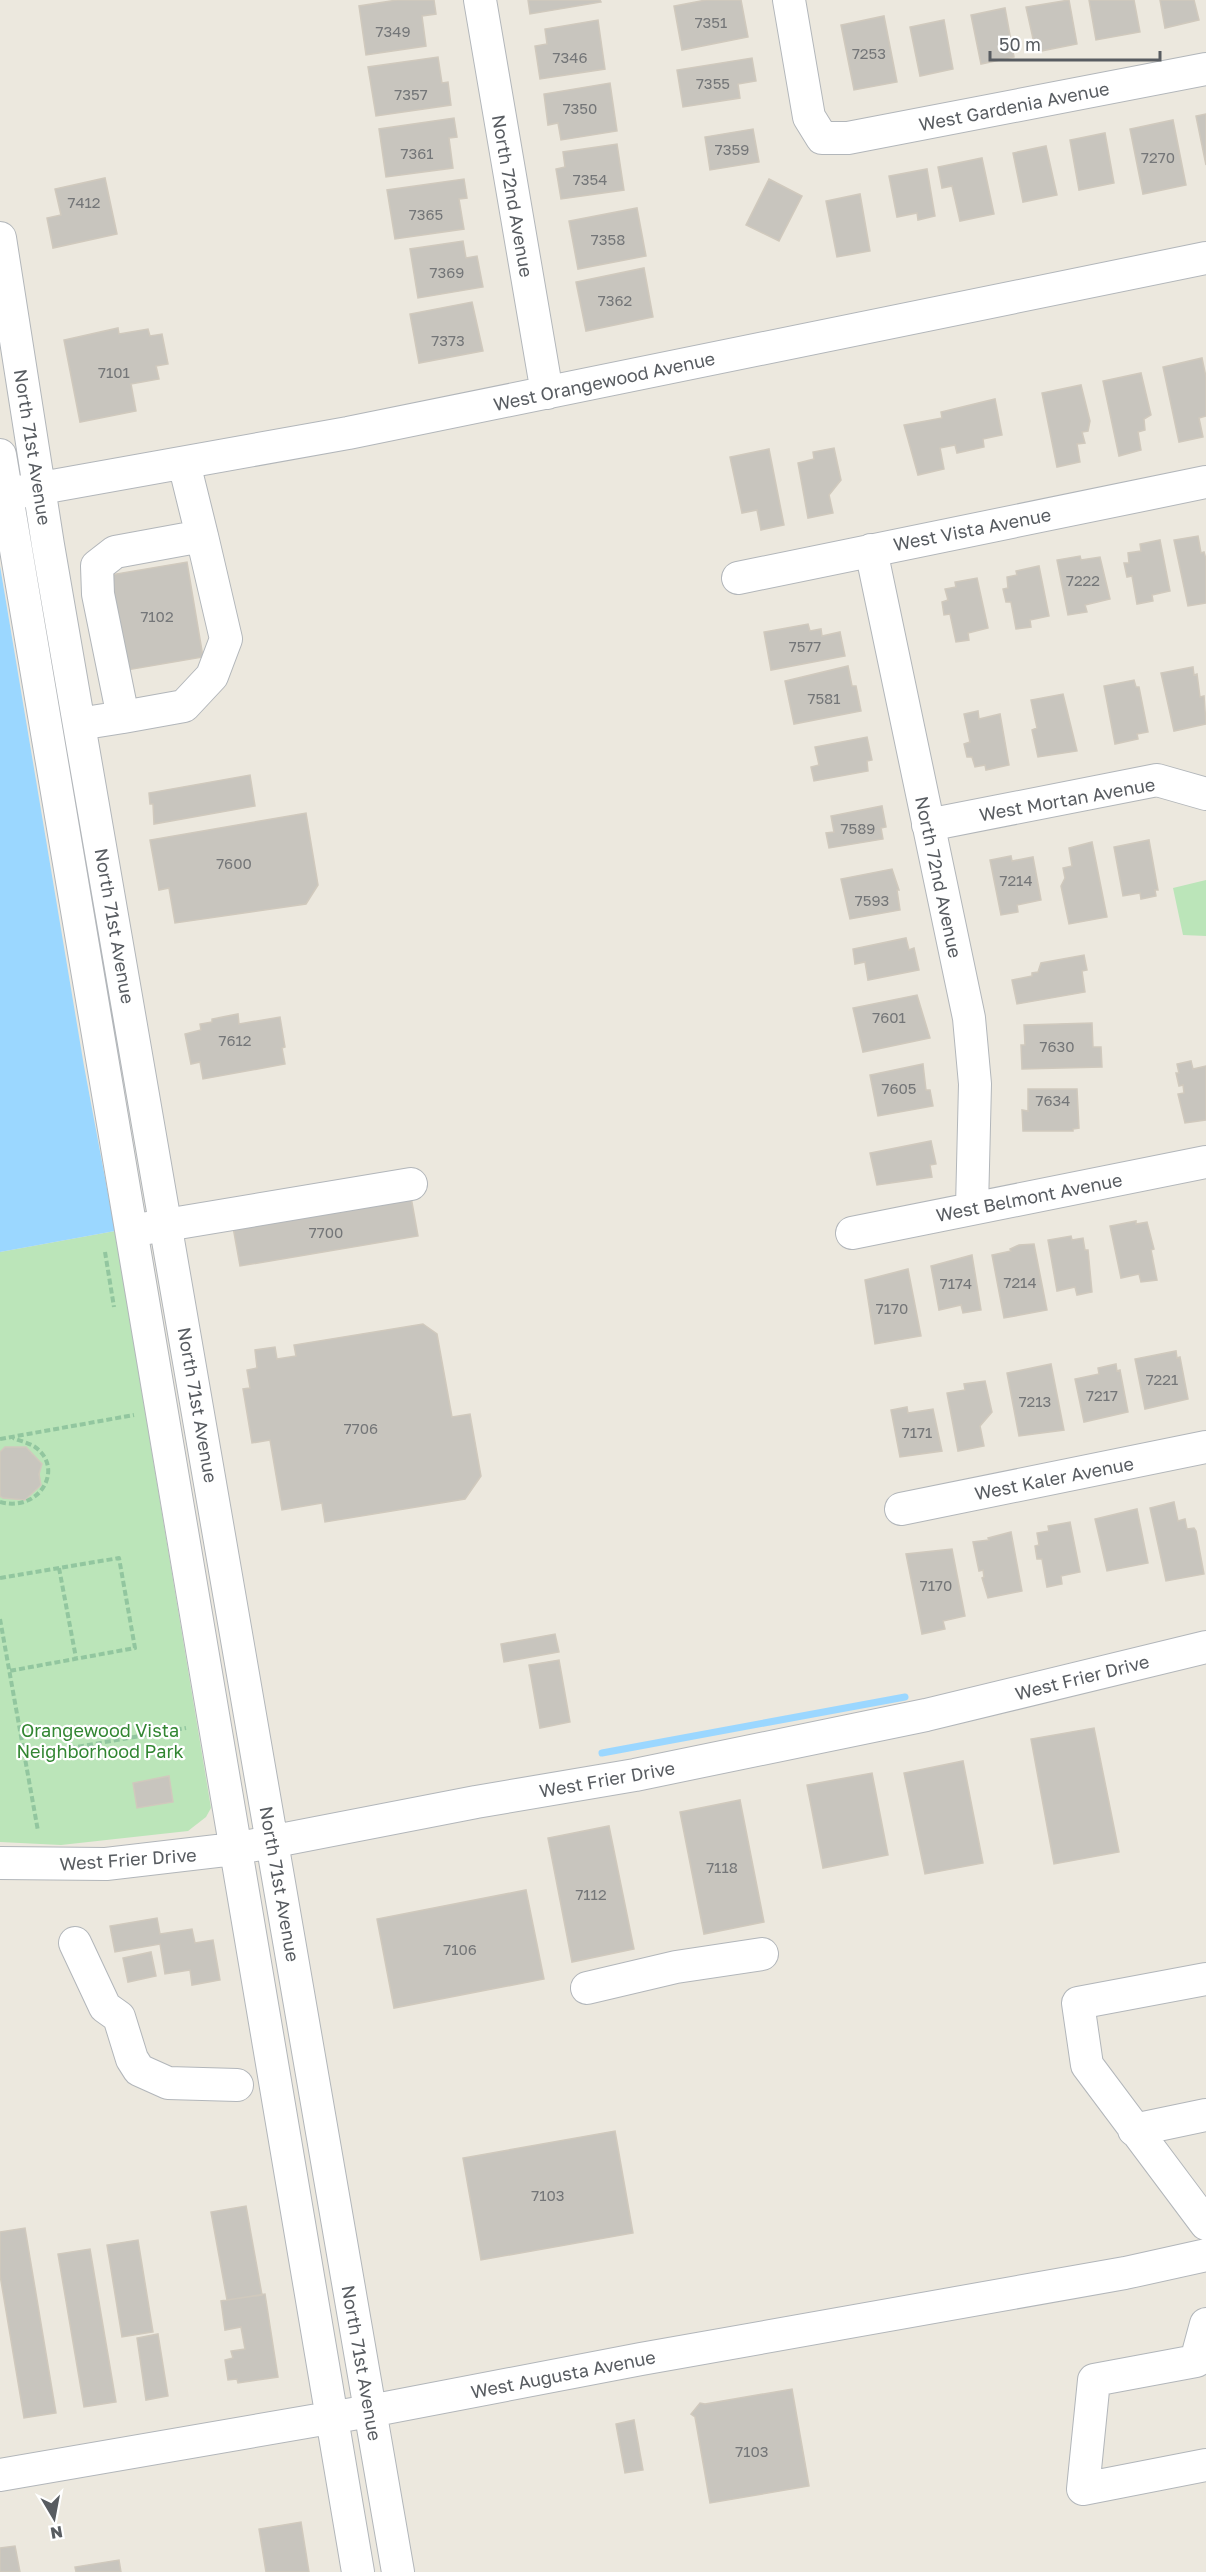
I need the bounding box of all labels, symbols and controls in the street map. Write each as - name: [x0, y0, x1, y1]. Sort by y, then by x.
- house number: 7351: [695, 13, 727, 31]
- house number: 7349: [376, 22, 410, 40]
- scale bar: [990, 24, 1160, 62]
- text: 50 m: [999, 33, 1041, 55]
- house number: 7253: [852, 44, 886, 62]
- house number: 7346: [553, 48, 587, 66]
- house number: 7355: [696, 74, 730, 92]
- street label: West Gardenia Avenue: [917, 77, 1111, 135]
- house number: 7357: [394, 85, 428, 103]
- house number: 7350: [563, 99, 597, 117]
- street label: North 72nd Avenue: [488, 113, 538, 279]
- house number: 7359: [715, 140, 749, 158]
- house number: 7361: [400, 144, 434, 162]
- house number: 7270: [1141, 148, 1175, 166]
- house number: 7354: [573, 170, 607, 188]
- house number: 7412: [67, 193, 101, 211]
- house number: 7365: [409, 205, 443, 223]
- house number: 7358: [591, 230, 625, 248]
- house number: 7369: [430, 263, 464, 281]
- house number: 7362: [598, 291, 632, 309]
- house number: 7373: [431, 331, 465, 349]
- street label: West Orangewood Avenue: [491, 347, 717, 415]
- house number: 7101: [98, 363, 130, 381]
- street label: North 71st Avenue: [10, 367, 56, 527]
- street label: West Vista Avenue: [891, 503, 1053, 555]
- house number: 7222: [1066, 571, 1100, 589]
- house number: 7102: [140, 607, 174, 625]
- house number: 7577: [789, 637, 821, 655]
- house number: 7581: [807, 689, 841, 707]
- street label: West Mortan Avenue: [977, 773, 1157, 825]
- street label: North 72nd Avenue: [911, 794, 967, 960]
- house number: 7589: [841, 819, 875, 837]
- street label: North 71st Avenue: [90, 846, 140, 1006]
- house number: 7600: [216, 854, 252, 872]
- house number: 7214: [999, 871, 1033, 889]
- house number: 7593: [855, 891, 889, 909]
- house number: 7601: [872, 1008, 906, 1026]
- house number: 7612: [218, 1031, 252, 1049]
- house number: 7630: [1039, 1037, 1075, 1055]
- house number: 7605: [881, 1079, 917, 1097]
- house number: 7634: [1036, 1091, 1070, 1109]
- street label: West Belmont Avenue: [934, 1168, 1124, 1226]
- house number: 7700: [309, 1223, 343, 1241]
- house number: 7214: [1003, 1273, 1037, 1291]
- house number: 7174: [940, 1274, 972, 1292]
- house number: 7170: [876, 1299, 908, 1317]
- street label: North 71st Avenue: [173, 1325, 223, 1485]
- house number: 7221: [1146, 1370, 1178, 1388]
- house number: 7217: [1086, 1386, 1118, 1404]
- house number: 7213: [1019, 1392, 1051, 1410]
- house number: 7706: [344, 1419, 378, 1437]
- house number: 7171: [902, 1423, 932, 1441]
- street label: West Kaler Avenue: [973, 1452, 1135, 1504]
- house number: 7170: [920, 1576, 952, 1594]
- street label: West Frier Drive: [1013, 1650, 1151, 1704]
- park label: Orangewood Vista Neighborhood Park: [16, 1719, 184, 1762]
- street label: West Frier Drive: [537, 1756, 677, 1802]
- street label: North 71st Avenue: [255, 1804, 305, 1964]
- street label: West Frier Drive: [59, 1843, 197, 1875]
- house number: 7118: [706, 1858, 738, 1876]
- house number: 7112: [575, 1885, 607, 1903]
- house number: 7106: [443, 1940, 477, 1958]
- house number: 7103: [531, 2186, 565, 2204]
- street label: North 71st Avenue: [337, 2283, 387, 2443]
- street label: West Augusta Avenue: [469, 2345, 657, 2403]
- house number: 7103: [735, 2442, 769, 2460]
- north arrow: [24, 2488, 84, 2548]
- text: N: [49, 2522, 64, 2544]

